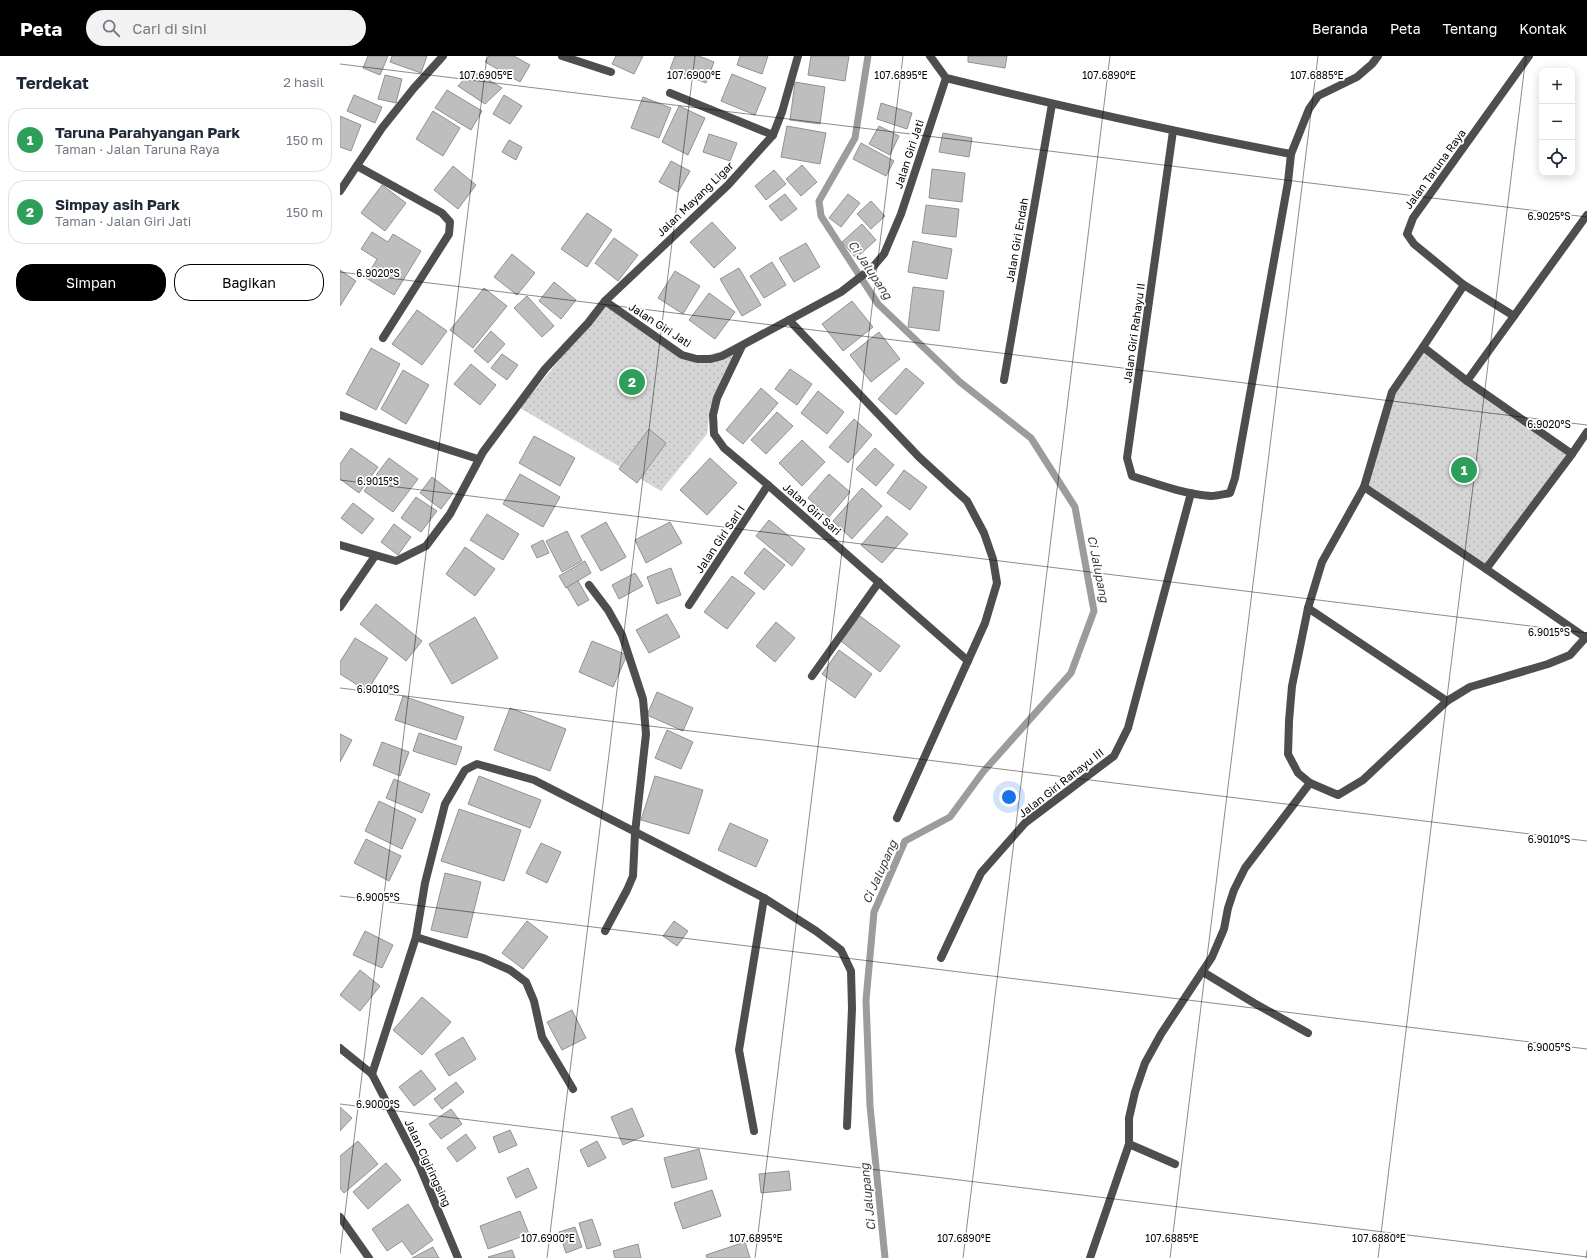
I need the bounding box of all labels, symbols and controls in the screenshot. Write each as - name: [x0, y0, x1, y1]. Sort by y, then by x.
- search box: [86, 10, 366, 46]
- text: Peta: [20, 17, 62, 40]
- icon: search: [100, 17, 122, 39]
- text: Cari di sini: [132, 19, 207, 37]
- text: Beranda: [1312, 20, 1368, 37]
- text: Peta: [1390, 20, 1421, 37]
- text: Tentang: [1443, 20, 1497, 37]
- text: Kontak: [1519, 20, 1567, 37]
- map controls: [1539, 68, 1575, 176]
- button: +: [1539, 68, 1575, 104]
- text: 107.6905°E: [459, 69, 513, 81]
- text: 107.6900°E: [667, 69, 721, 81]
- text: 107.6895°E: [874, 69, 928, 81]
- text: 107.6890°E: [1082, 69, 1136, 81]
- text: 107.6885°E: [1290, 69, 1344, 81]
- text: Terdekat: [16, 72, 89, 93]
- text: 2 hasil: [283, 74, 324, 90]
- button: −: [1539, 104, 1575, 140]
- street label: Jalan Giri Jati: [891, 118, 926, 190]
- text: Taruna Parahyangan Park: [55, 123, 240, 141]
- street label: Jalan Taruna Raya: [1401, 126, 1468, 211]
- text: 1: [27, 132, 33, 148]
- text: 150 m: [286, 132, 323, 148]
- button: locate: [1539, 140, 1575, 176]
- text: Taman · Jalan Taruna Raya: [55, 141, 220, 157]
- street label: Jalan Mayang Ligar: [654, 158, 736, 239]
- text: Simpay asih Park: [55, 195, 180, 213]
- street label: Jalan Giri Endah: [1003, 197, 1030, 283]
- text: 2: [26, 204, 34, 220]
- text: 150 m: [286, 204, 323, 220]
- text: 6.9025°S: [1527, 210, 1571, 222]
- text: Taman · Jalan Giri Jati: [55, 213, 191, 229]
- water label: Ci Jalupang: [845, 237, 897, 303]
- button: Simpan: [16, 264, 166, 301]
- button: Bagikan: [174, 264, 324, 301]
- text: 6.9020°S: [356, 267, 400, 279]
- street label: Jalan Giri Rahayu II: [1120, 282, 1147, 384]
- street label: Jalan Giri Jati: [627, 300, 694, 350]
- pin: 2: [619, 367, 645, 397]
- text: 6.9020°S: [1527, 418, 1571, 430]
- pin: 1: [1451, 455, 1477, 485]
- text: 6.9015°S: [357, 475, 399, 487]
- street label: Jalan Giri Sari: [781, 480, 844, 537]
- street label: Jalan Giri Sari I: [692, 502, 747, 575]
- water label: Ci Jalupang: [1085, 534, 1113, 605]
- text: 6.9015°S: [1528, 626, 1570, 638]
- text: 6.9010°S: [357, 683, 399, 695]
- street label: Jalan Giri Rahayu III: [1015, 745, 1106, 820]
- your location: [999, 787, 1019, 807]
- text: 6.9010°S: [1528, 833, 1570, 845]
- water label: Ci Jalupang: [859, 836, 901, 906]
- text: 6.9005°S: [356, 891, 400, 903]
- text: 6.9005°S: [1527, 1041, 1571, 1053]
- text: 6.9000°S: [356, 1098, 400, 1110]
- street label: Jalan Cigiringsing: [403, 1117, 454, 1208]
- water label: Ci Jalupang: [856, 1161, 879, 1232]
- text: 107.6900°E: [521, 1232, 575, 1244]
- text: 107.6895°E: [729, 1232, 783, 1244]
- text: 107.6890°E: [937, 1232, 991, 1244]
- text: 107.6885°E: [1145, 1232, 1199, 1244]
- text: 107.6880°E: [1352, 1232, 1406, 1244]

